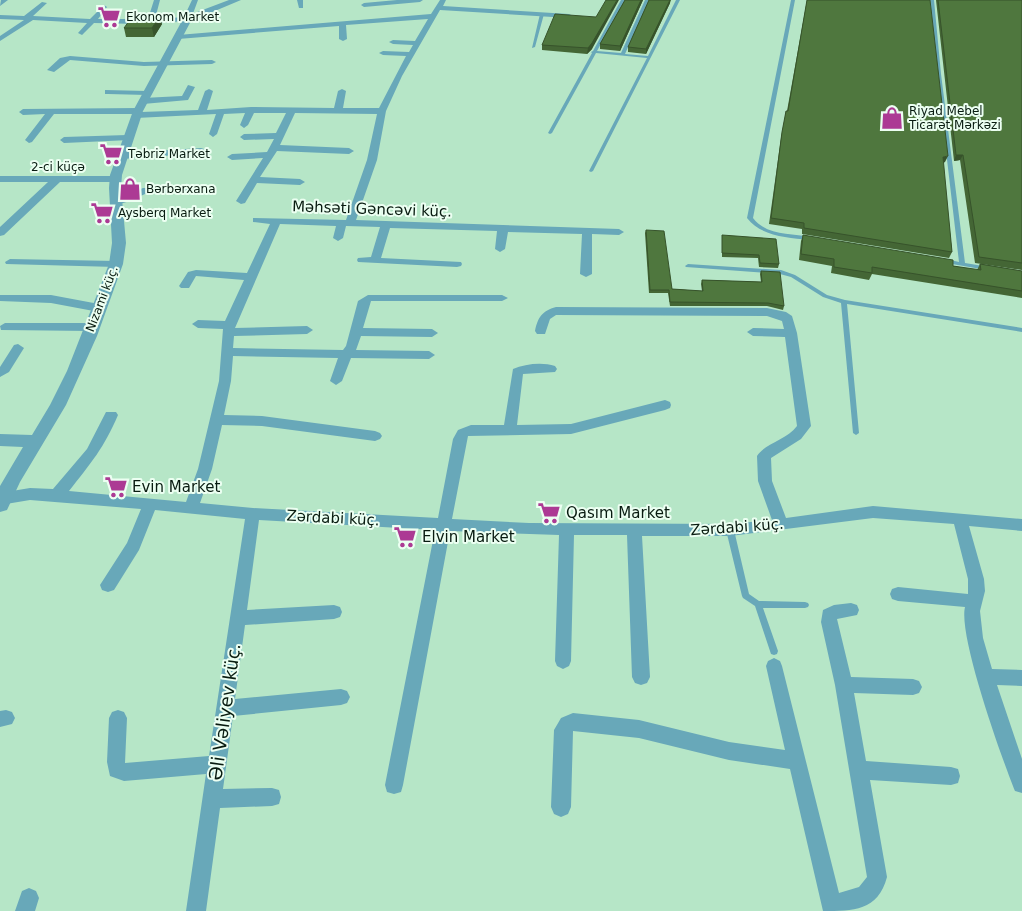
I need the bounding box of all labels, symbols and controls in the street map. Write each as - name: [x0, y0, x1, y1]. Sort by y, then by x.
- supermarket icon: Ekonom Market: [96, 4, 122, 30]
- place label: Ekonom Market: [126, 10, 219, 24]
- place label: Riyad Mebel Ticarət Mərkəzi: [908, 104, 1001, 132]
- shop icon: Riyad Mebel Ticarət Mərkəzi: [879, 105, 905, 131]
- supermarket icon: Təbriz Market: [98, 141, 124, 167]
- place label: Təbriz Market: [127, 147, 210, 161]
- street label: 2-ci küçə: [31, 160, 85, 174]
- shop icon: Bərbərxana: [117, 176, 143, 202]
- place label: Bərbərxana: [146, 182, 216, 196]
- street label: Məhsəti Gəncəvi küç.: [292, 197, 452, 221]
- supermarket icon: Aysberq Market: [89, 200, 115, 226]
- place label: Aysberq Market: [118, 206, 211, 220]
- street label: Nizami küç.: [83, 264, 121, 334]
- supermarket icon: Evin Market: [103, 474, 129, 500]
- place label: Evin Market: [132, 478, 220, 496]
- supermarket icon: Qasım Market: [536, 500, 562, 526]
- place label: Qasım Market: [566, 504, 670, 522]
- street label: Zərdabi küç.: [286, 507, 380, 529]
- street label: Zərdabi küç.: [690, 515, 784, 539]
- supermarket icon: Elvin Market: [392, 524, 418, 550]
- place label: Elvin Market: [422, 528, 515, 546]
- street label: Əli Vəliyev küç.: [204, 642, 245, 782]

